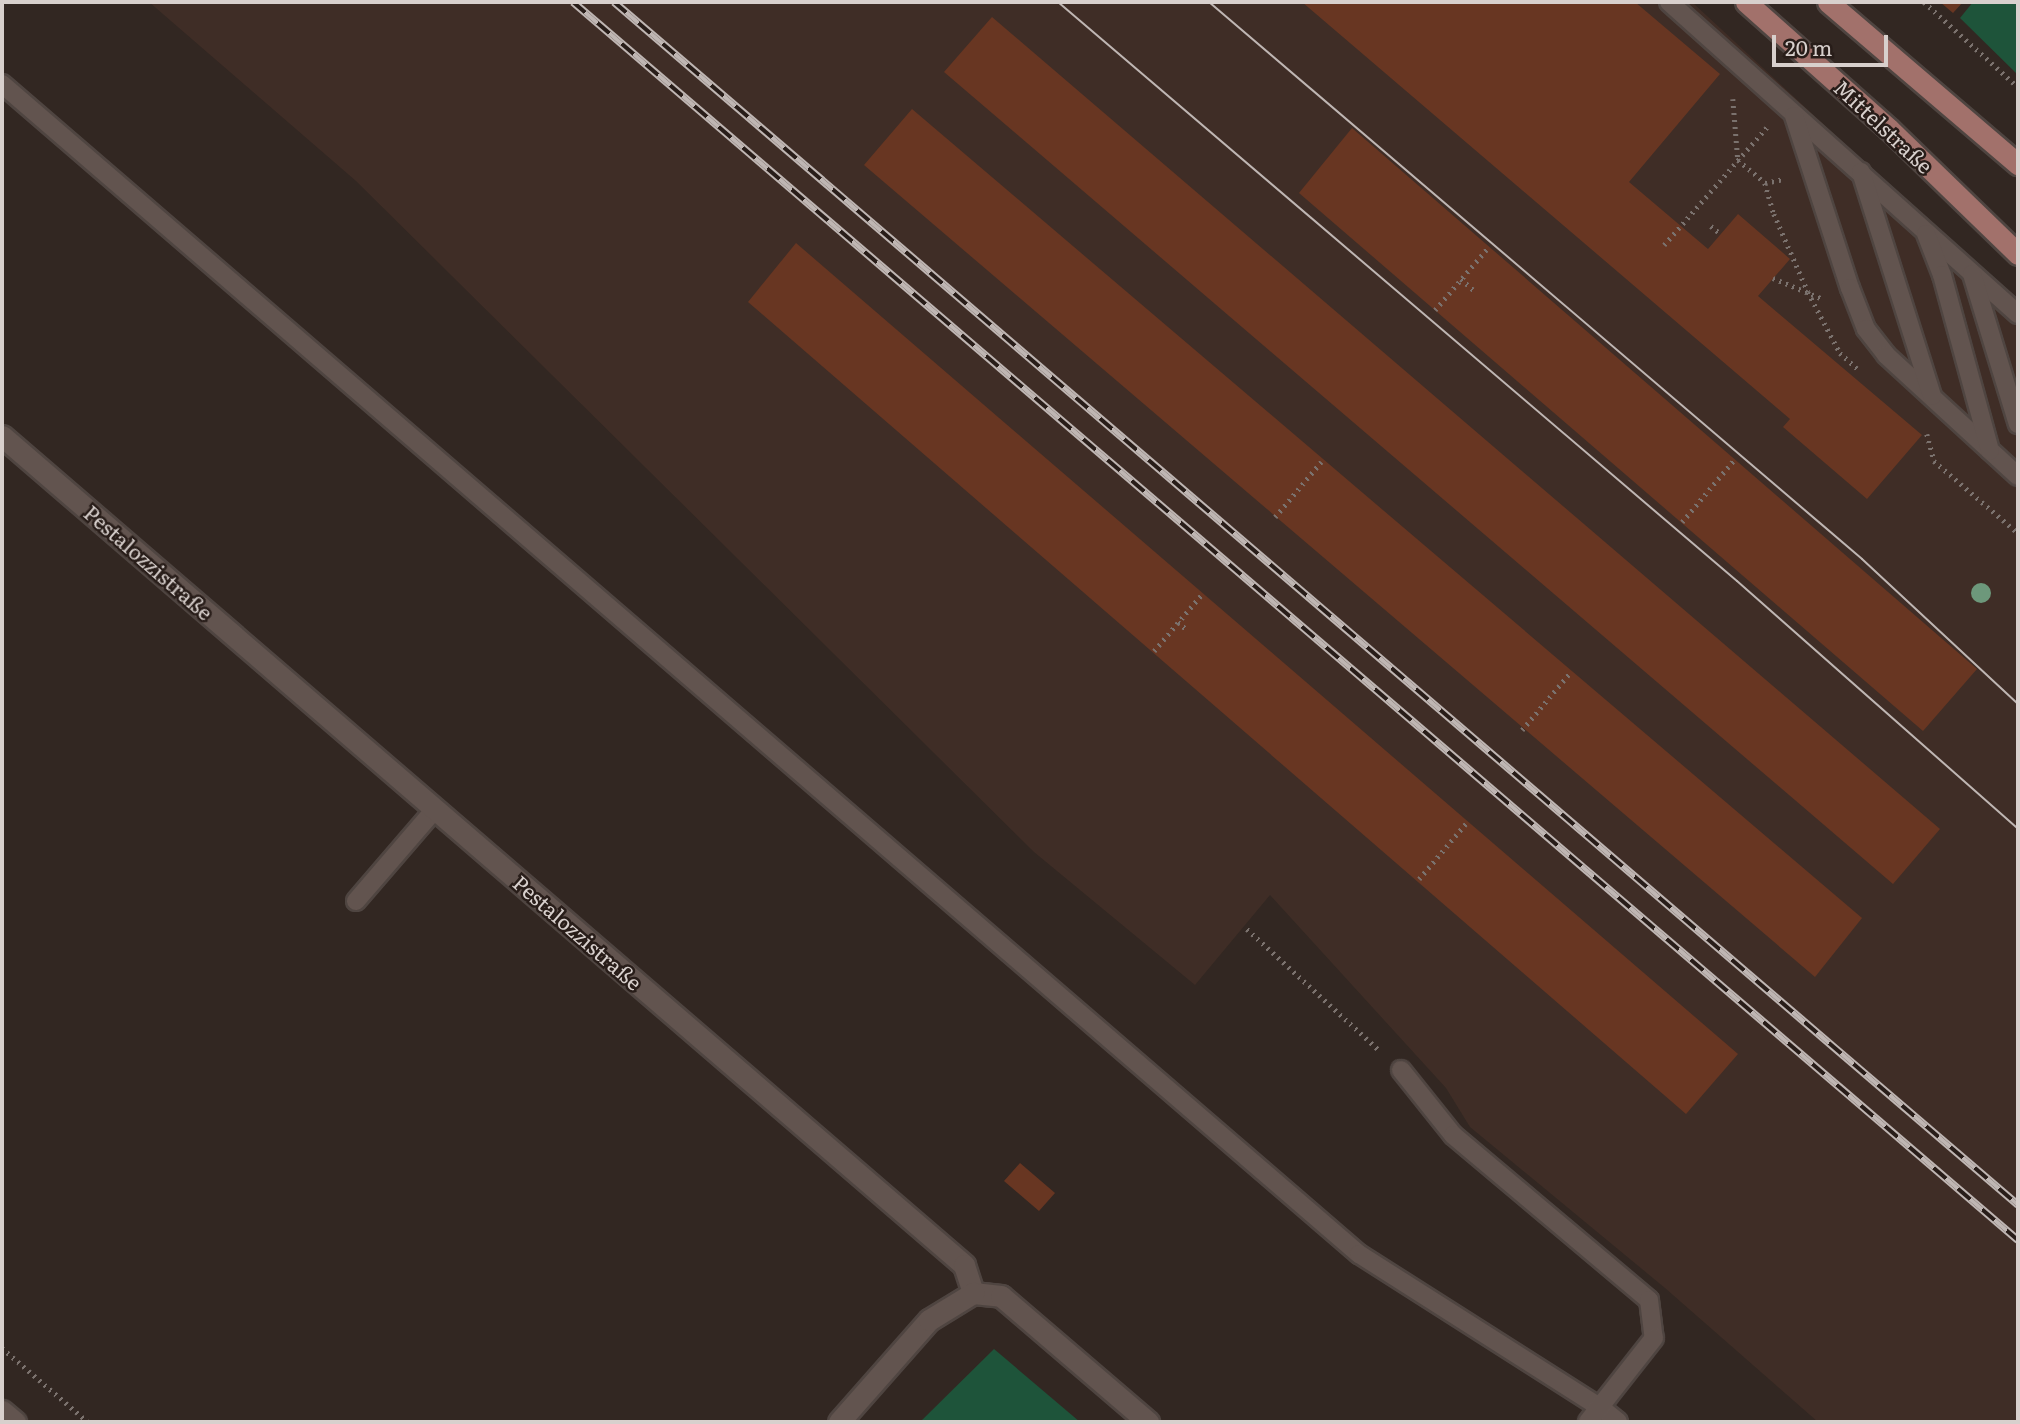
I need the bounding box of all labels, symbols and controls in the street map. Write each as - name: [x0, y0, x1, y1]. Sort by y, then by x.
- scale bar: [1775, 21, 1890, 65]
- text: 20 m: [1785, 31, 1832, 62]
- street label: Mittelstraße: [1830, 74, 1938, 178]
- street label: Pestalozzistraße: [80, 499, 218, 625]
- street label: Pestalozzistraße: [509, 869, 647, 995]

